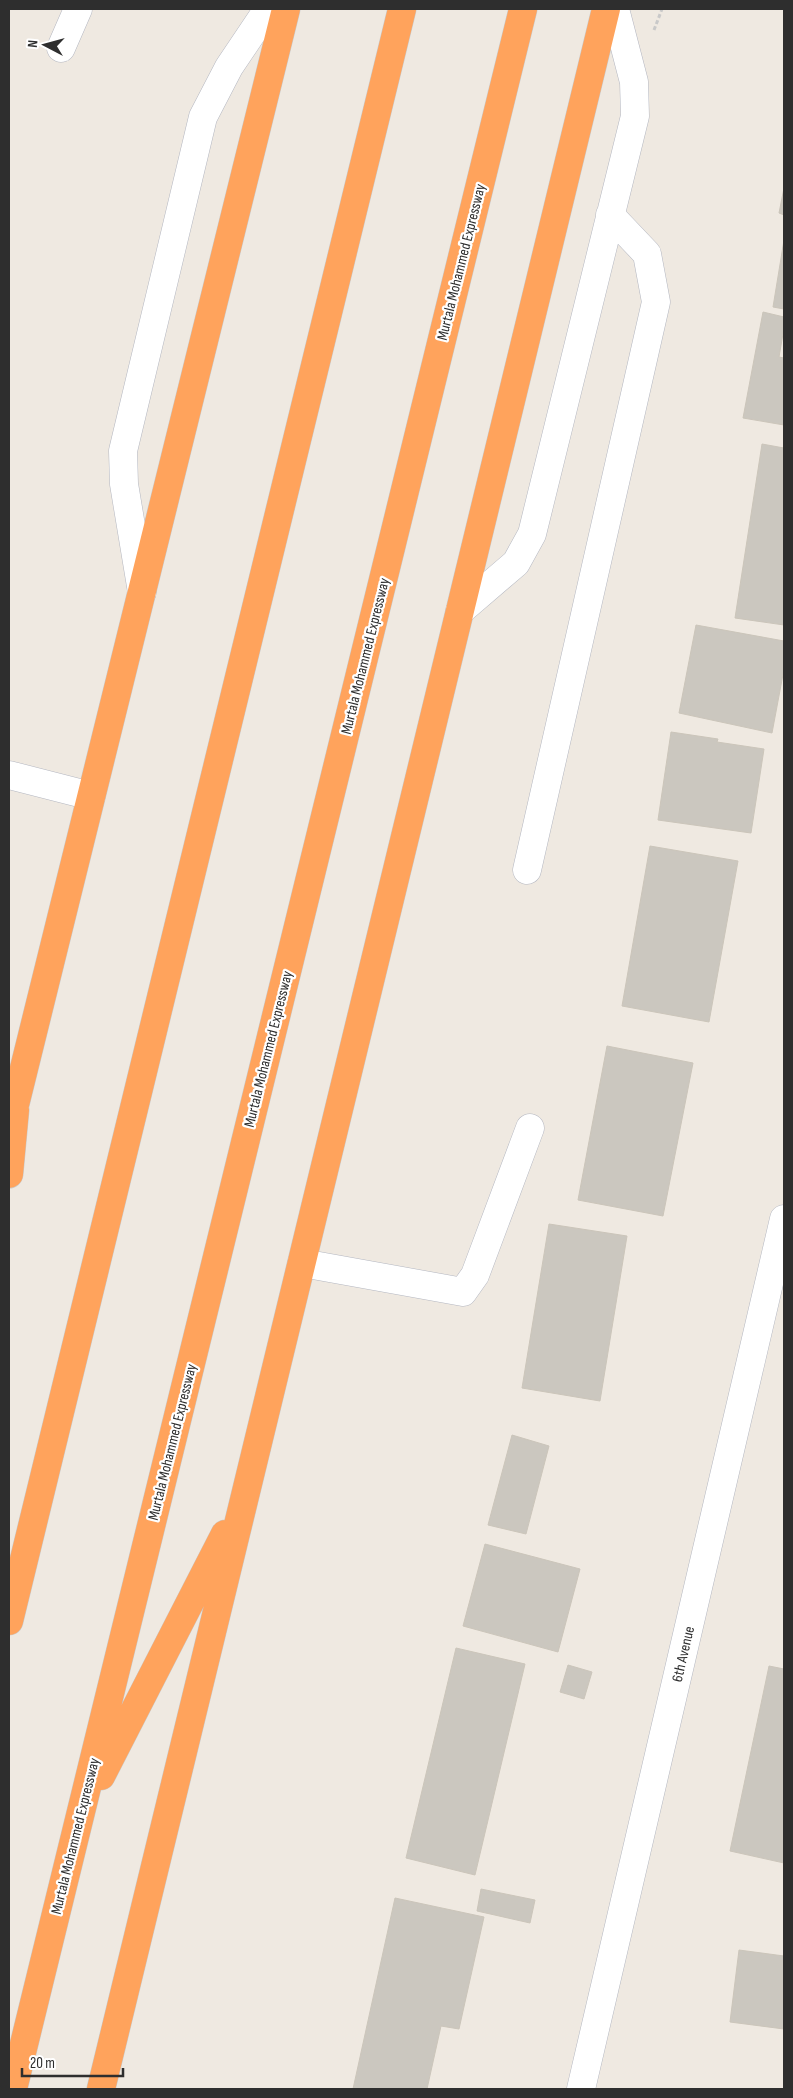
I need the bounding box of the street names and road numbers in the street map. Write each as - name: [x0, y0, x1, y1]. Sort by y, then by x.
- street label: Murtala Mohammed Expressway: [433, 182, 490, 342]
- street label: Murtala Mohammed Expressway: [337, 576, 394, 736]
- street label: Murtala Mohammed Expressway: [240, 969, 297, 1129]
- street label: Murtala Mohammed Expressway: [144, 1362, 201, 1522]
- street label: 6th Avenue: [668, 1624, 699, 1684]
- street label: Murtala Mohammed Expressway: [47, 1756, 104, 1916]

